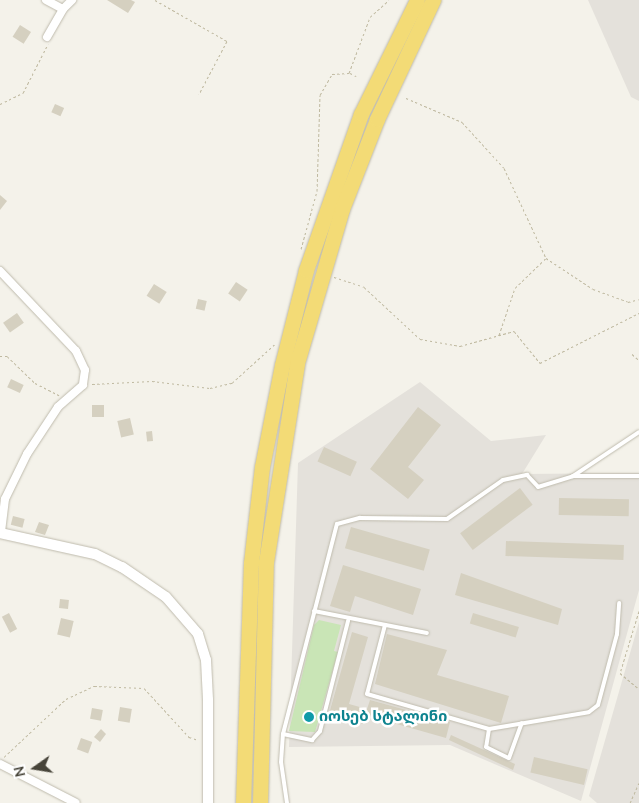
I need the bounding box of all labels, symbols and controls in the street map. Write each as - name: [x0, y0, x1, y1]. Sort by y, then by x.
- place label: იოსებ სტალინი: [319, 708, 447, 726]
- marker: იოსებ სტალინი: [303, 711, 315, 723]
- north arrow: [10, 743, 60, 793]
- text: N: [9, 764, 30, 779]

